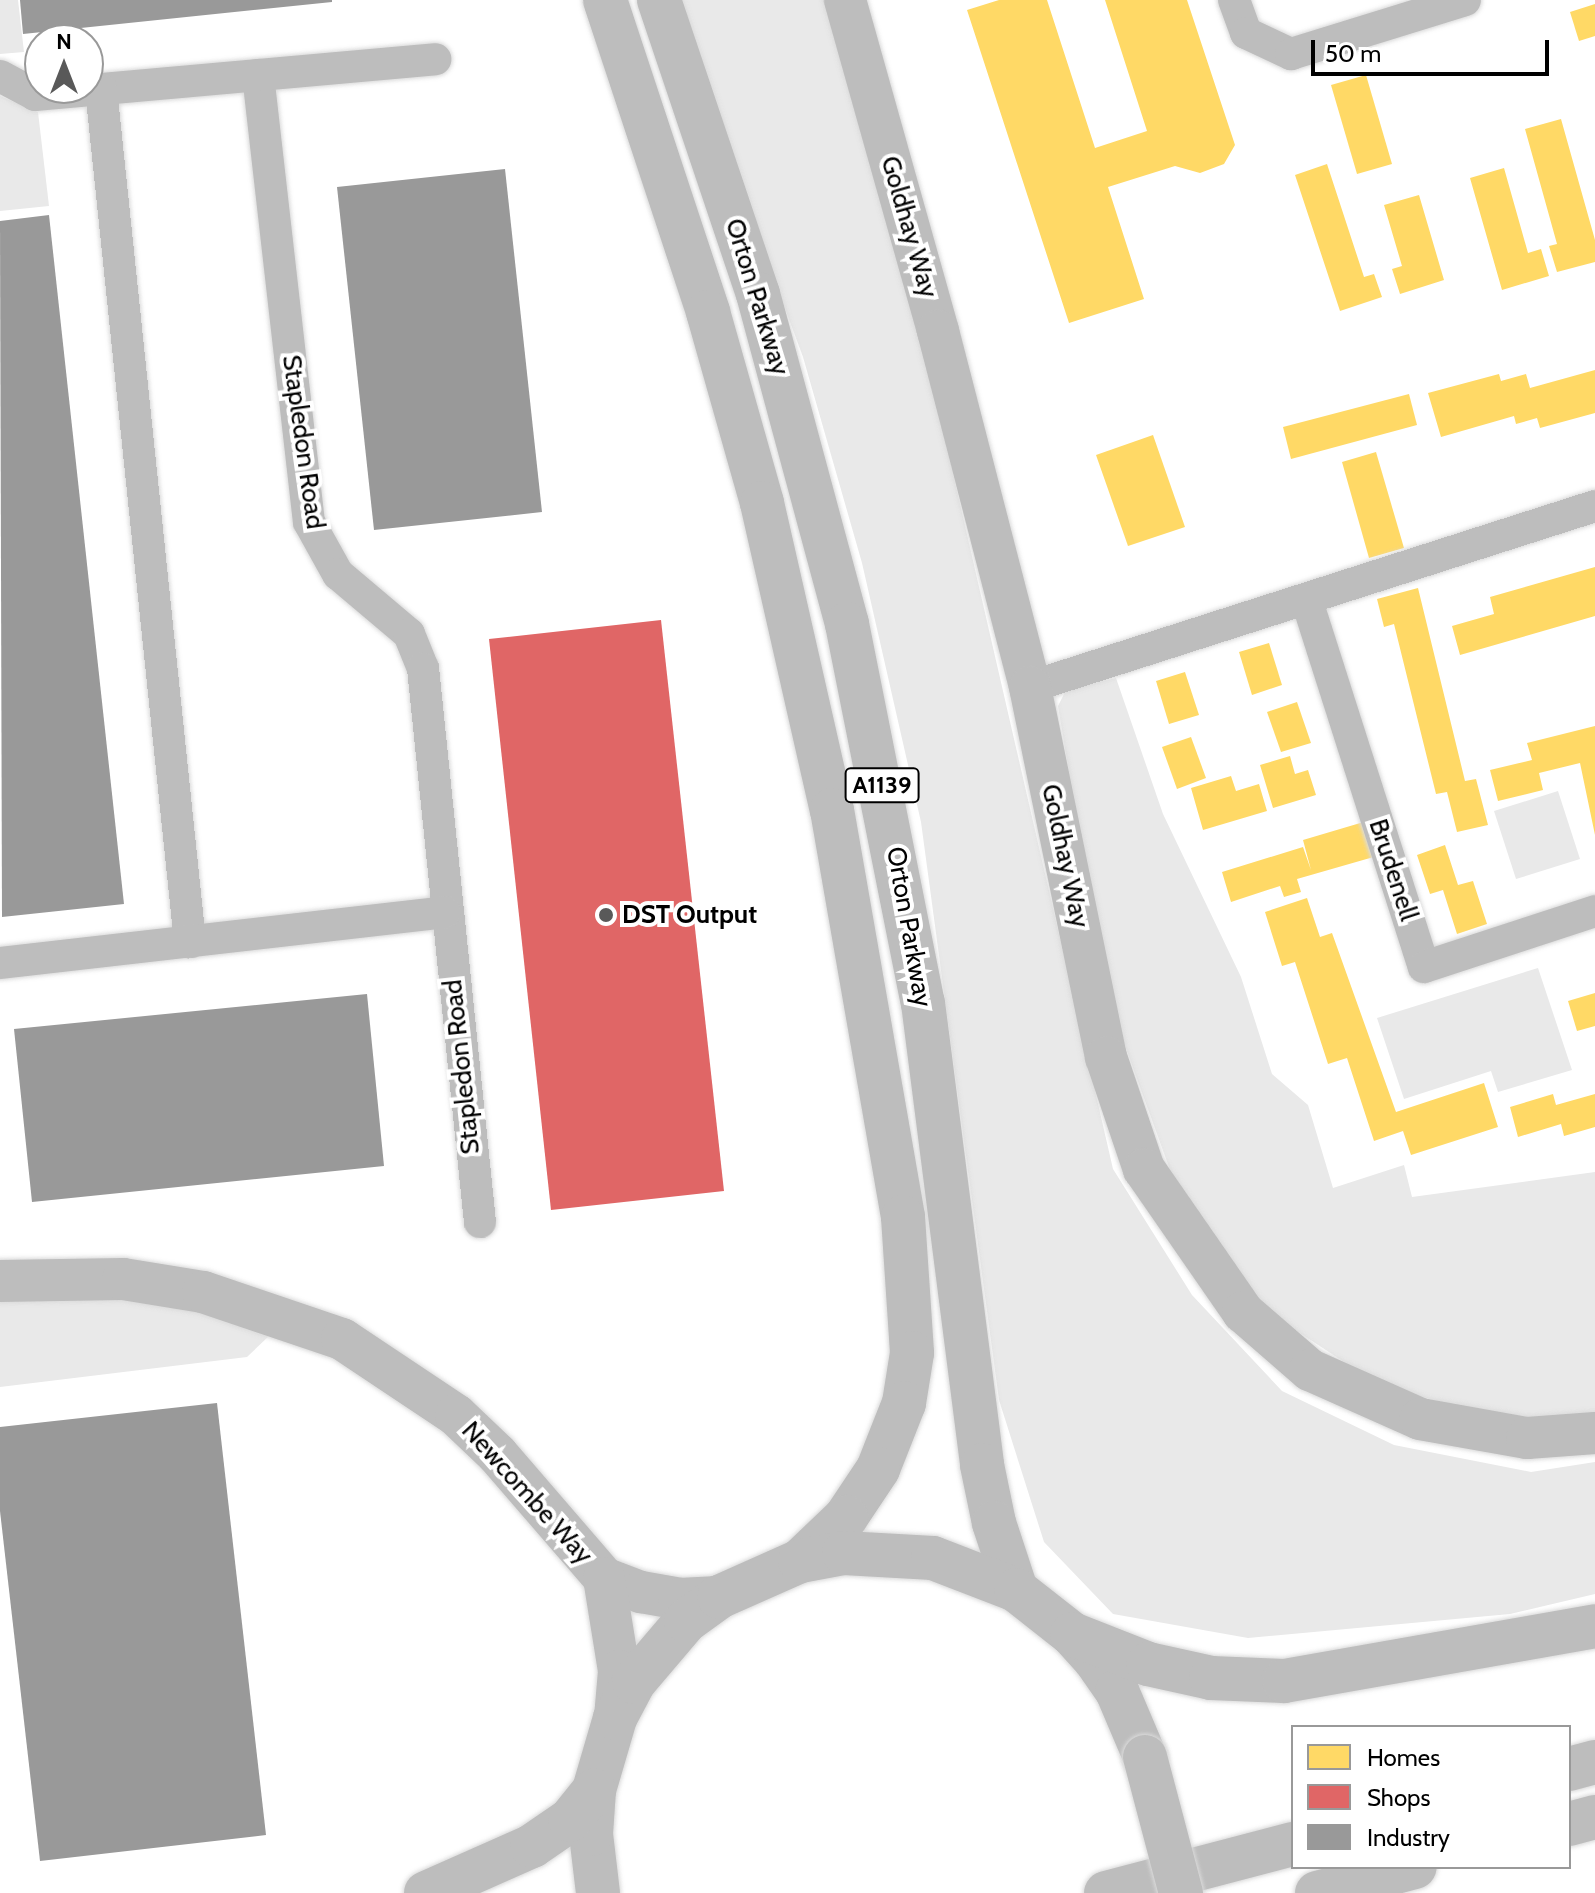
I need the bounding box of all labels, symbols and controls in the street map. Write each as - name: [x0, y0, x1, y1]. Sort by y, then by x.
- north arrow: [24, 24, 104, 104]
- scale bar: [1315, 24, 1553, 74]
- text: N: [56, 28, 72, 55]
- text: 50 m: [1325, 39, 1381, 68]
- street label: Goldhay Way: [874, 153, 944, 301]
- street label: Orton Parkway: [718, 215, 796, 379]
- street label: Stapledon Road: [275, 353, 331, 531]
- road number: A1139: [844, 765, 920, 805]
- street label: Goldhay Way: [1035, 781, 1095, 931]
- street label: Brudenell: [1362, 815, 1424, 925]
- street label: Orton Parkway: [880, 844, 938, 1010]
- place label: DST Output: [622, 899, 757, 931]
- marker: DST Output: [597, 906, 615, 924]
- street label: Stapledon Road: [437, 978, 487, 1156]
- street label: Newcombe Way: [455, 1415, 599, 1571]
- legend: [1291, 1725, 1571, 1869]
- text: Homes: [1367, 1743, 1440, 1772]
- text: Shops: [1367, 1783, 1430, 1812]
- text: Industry: [1367, 1823, 1450, 1852]

